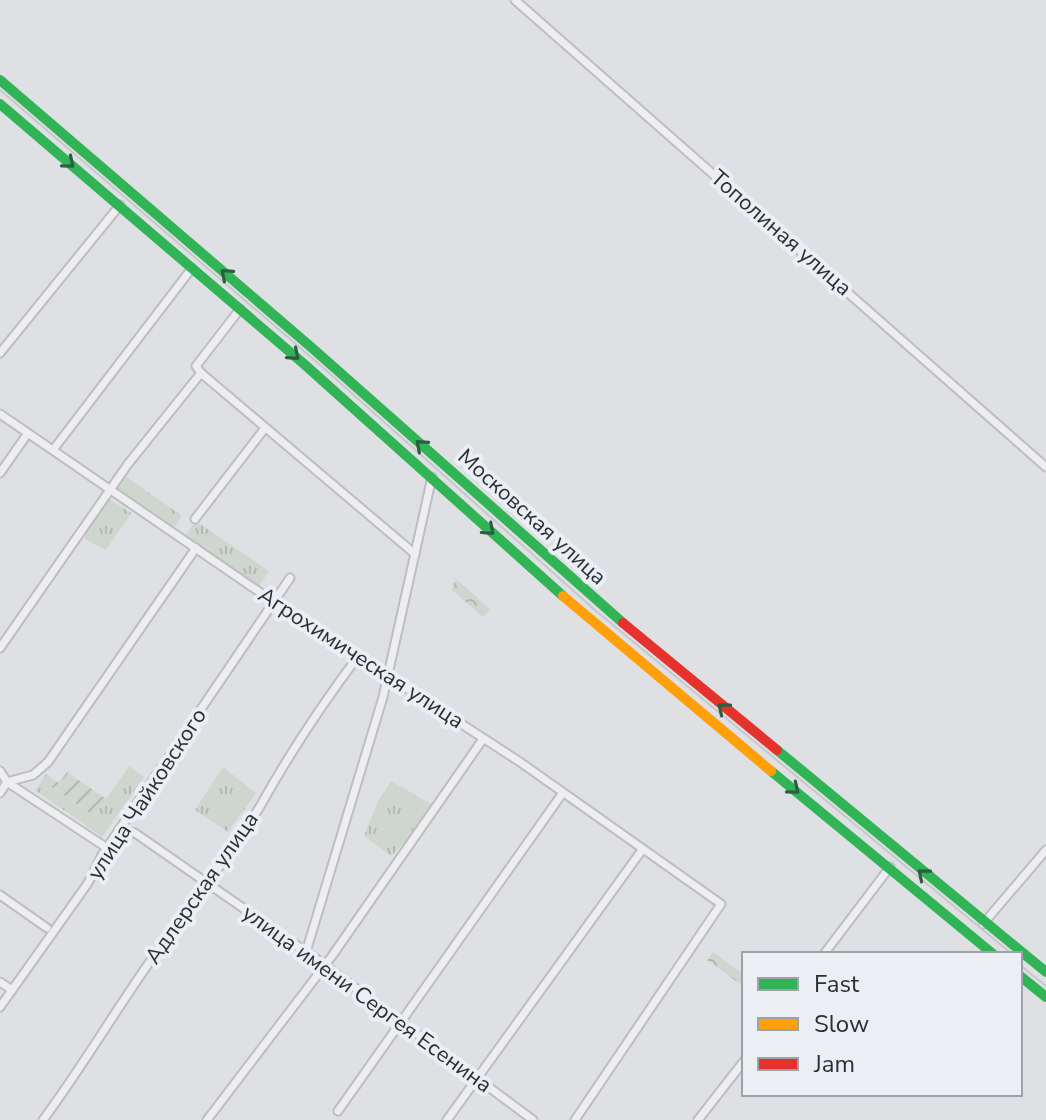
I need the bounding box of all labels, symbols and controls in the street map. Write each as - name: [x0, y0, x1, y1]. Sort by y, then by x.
- one-way arrow: [59, 153, 74, 168]
- street label: Тополиная улица: [704, 163, 858, 303]
- one-way arrow: [220, 269, 235, 284]
- one-way arrow: [285, 345, 299, 360]
- one-way arrow: [416, 441, 431, 455]
- street label: Московская улица: [451, 442, 613, 592]
- one-way arrow: [480, 520, 495, 534]
- street label: Агрохимическая улица: [252, 580, 470, 736]
- street label: улица Чайковского: [80, 702, 214, 886]
- one-way arrow: [718, 703, 732, 718]
- one-way arrow: [785, 779, 800, 793]
- street label: Адлерская улица: [138, 806, 266, 970]
- one-way arrow: [918, 869, 933, 884]
- street label: улица имени Сергея Есенина: [236, 898, 498, 1100]
- legend: [742, 952, 1022, 1096]
- text: Fast: [814, 968, 860, 1000]
- text: Slow: [814, 1008, 869, 1040]
- text: Jam: [813, 1048, 855, 1080]

